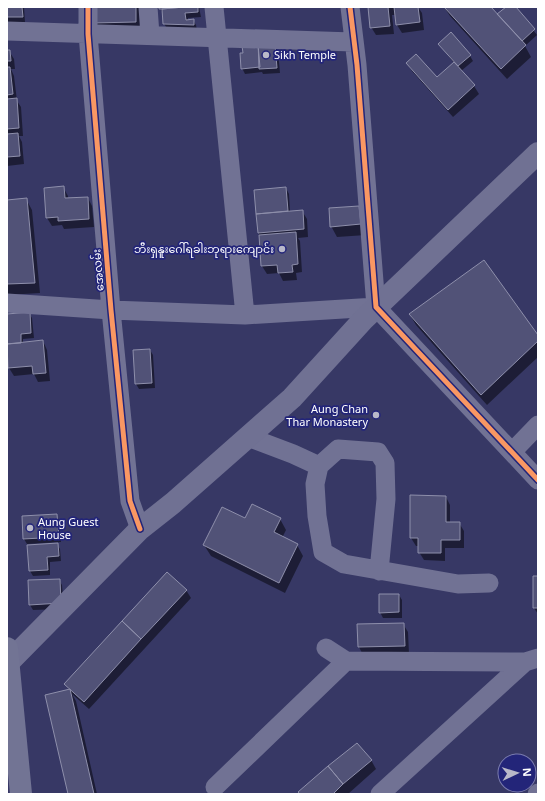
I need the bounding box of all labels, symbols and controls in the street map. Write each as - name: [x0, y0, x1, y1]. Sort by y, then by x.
- place label: Sikh Temple: [274, 47, 336, 62]
- marker: Sikh Temple: [261, 50, 271, 60]
- place label: ဘီးရှနူးဂေါ်ရခါးဘုရားကျောင်း: [134, 241, 274, 258]
- marker: ဘီးရှနူးဂေါ်ရခါးဘုရားကျောင်း: [277, 244, 287, 254]
- street label: အေလမ်း: [88, 248, 107, 292]
- place label: Aung Chan Thar Monastery: [286, 401, 368, 429]
- marker: Aung Chan Thar Monastery: [371, 410, 381, 420]
- place label: Aung Guest House: [38, 514, 99, 542]
- marker: Aung Guest House: [25, 523, 35, 533]
- north arrow: [497, 753, 537, 793]
- text: N: [520, 767, 535, 777]

